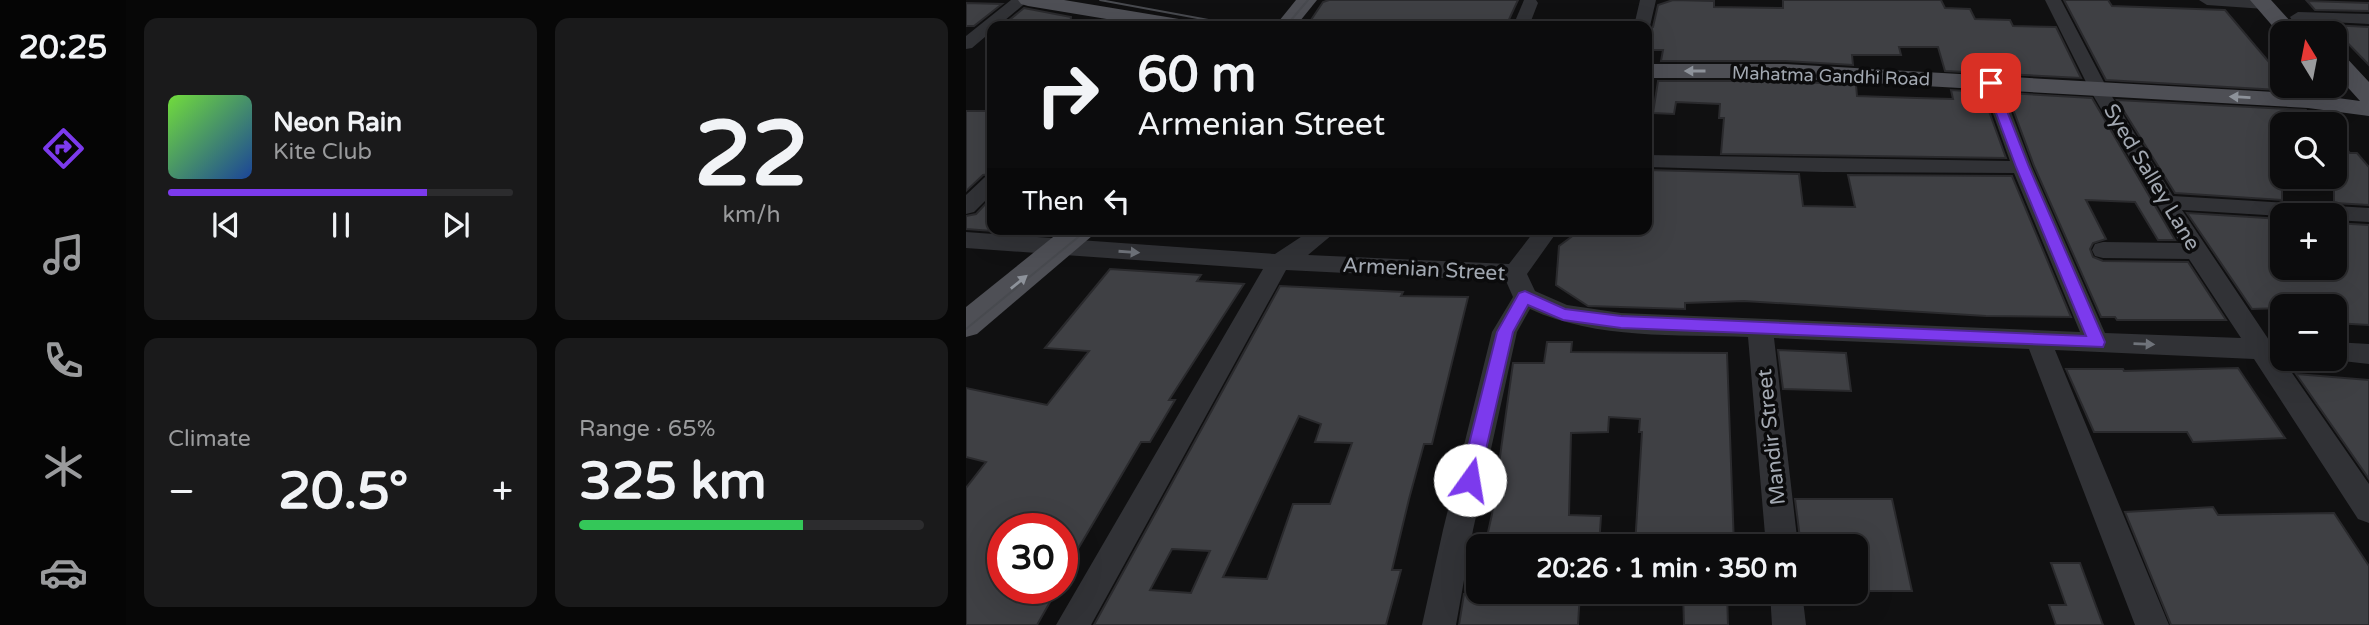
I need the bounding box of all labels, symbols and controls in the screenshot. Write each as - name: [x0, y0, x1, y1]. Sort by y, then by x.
- north arrow: [2270, 21, 2347, 98]
- map controls: [2270, 21, 2347, 371]
- text: 20:25: [19, 29, 107, 67]
- text: 60 m: [1137, 46, 1256, 105]
- icon: right: [1022, 49, 1113, 140]
- pin: [1961, 53, 2021, 113]
- street label: Mahatma Gandhi Road: [1732, 62, 1930, 90]
- icon: arrive: [1972, 64, 2010, 102]
- one-way arrow: [1683, 65, 1705, 77]
- one-way arrow: [2229, 91, 2251, 102]
- text: 22: [694, 100, 809, 210]
- street label: Syed Salley Lane: [2098, 100, 2205, 255]
- text: Armenian Street: [1137, 106, 1385, 144]
- text: Neon Rain: [273, 107, 402, 138]
- button: search: [2270, 112, 2347, 189]
- icon: directions: [39, 124, 88, 173]
- text: Kite Club: [273, 138, 372, 166]
- icon: left: [1098, 182, 1136, 220]
- text: Then: [1022, 186, 1084, 217]
- text: km/h: [723, 201, 780, 229]
- button: +: [2270, 203, 2347, 280]
- icon: previous: [207, 206, 245, 244]
- icon: pause: [322, 206, 360, 244]
- icon: next: [437, 206, 475, 244]
- icon: music: [39, 230, 88, 279]
- one-way arrow: [1119, 247, 1141, 258]
- street label: Armenian Street: [1342, 253, 1506, 286]
- one-way arrow: [1011, 275, 1028, 290]
- button: −: [2270, 294, 2347, 371]
- icon: phone: [39, 336, 88, 385]
- one-way arrow: [2134, 339, 2156, 350]
- street label: Mandir Street: [1752, 368, 1791, 506]
- text: Range · 65%: [579, 415, 715, 443]
- text: Climate: [168, 425, 251, 453]
- icon: climate: [39, 442, 88, 491]
- position arrow: [1433, 443, 1507, 517]
- text: 325 km: [579, 450, 767, 513]
- text: 20.5°: [278, 460, 408, 523]
- text: −: [168, 469, 195, 515]
- text: +: [492, 469, 513, 515]
- speed limit sign: 30: [987, 513, 1078, 604]
- icon: car: [39, 548, 88, 597]
- text: 20:26 · 1 min · 350 m: [1536, 553, 1798, 584]

